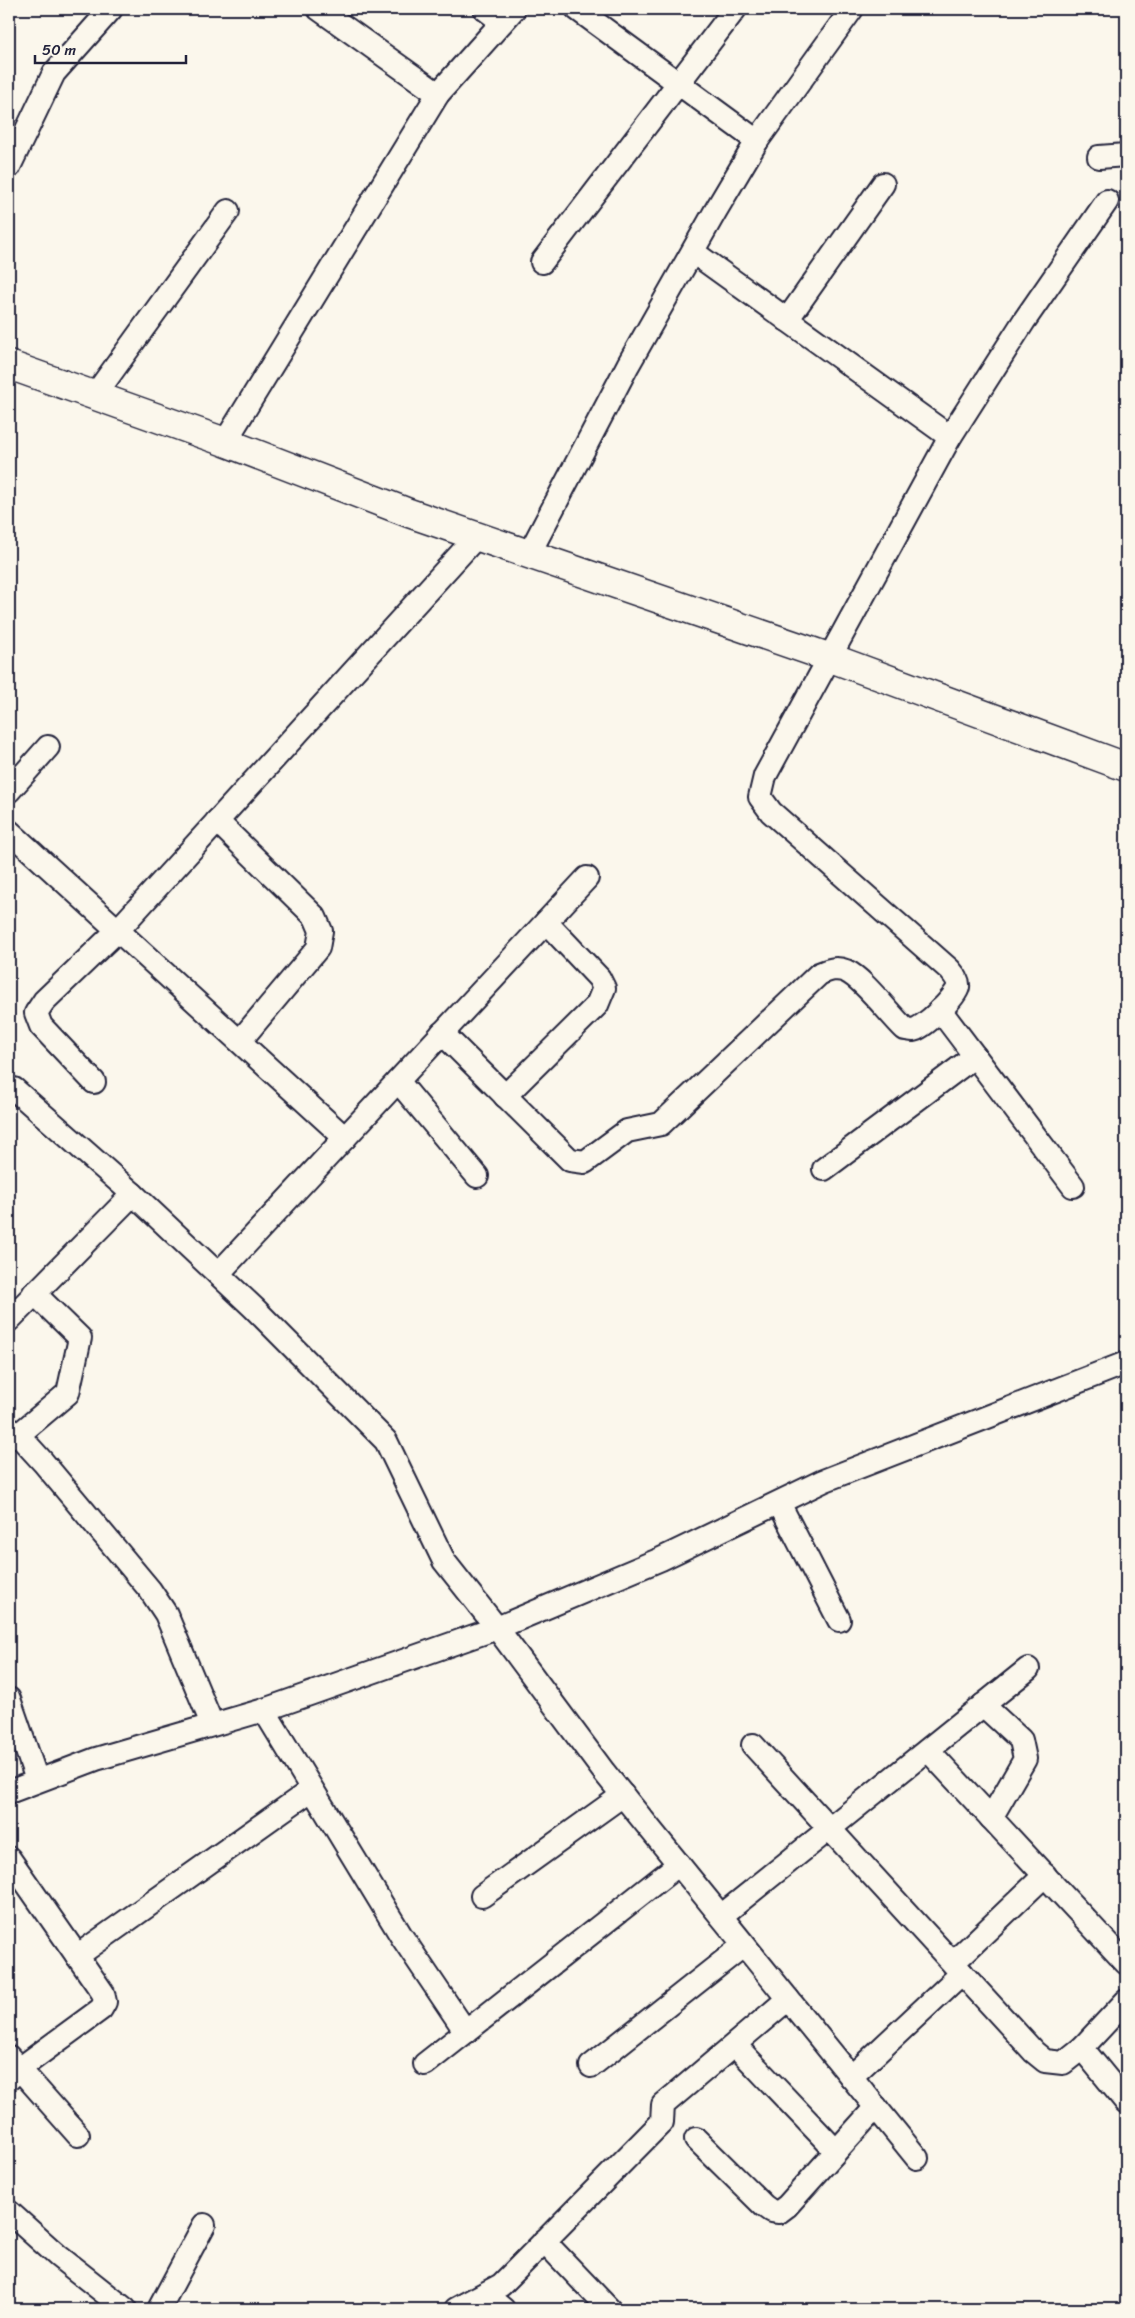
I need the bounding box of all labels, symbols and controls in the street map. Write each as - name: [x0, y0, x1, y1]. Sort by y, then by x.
- scale bar: [35, 32, 186, 64]
- text: 50 m: [42, 37, 77, 63]

